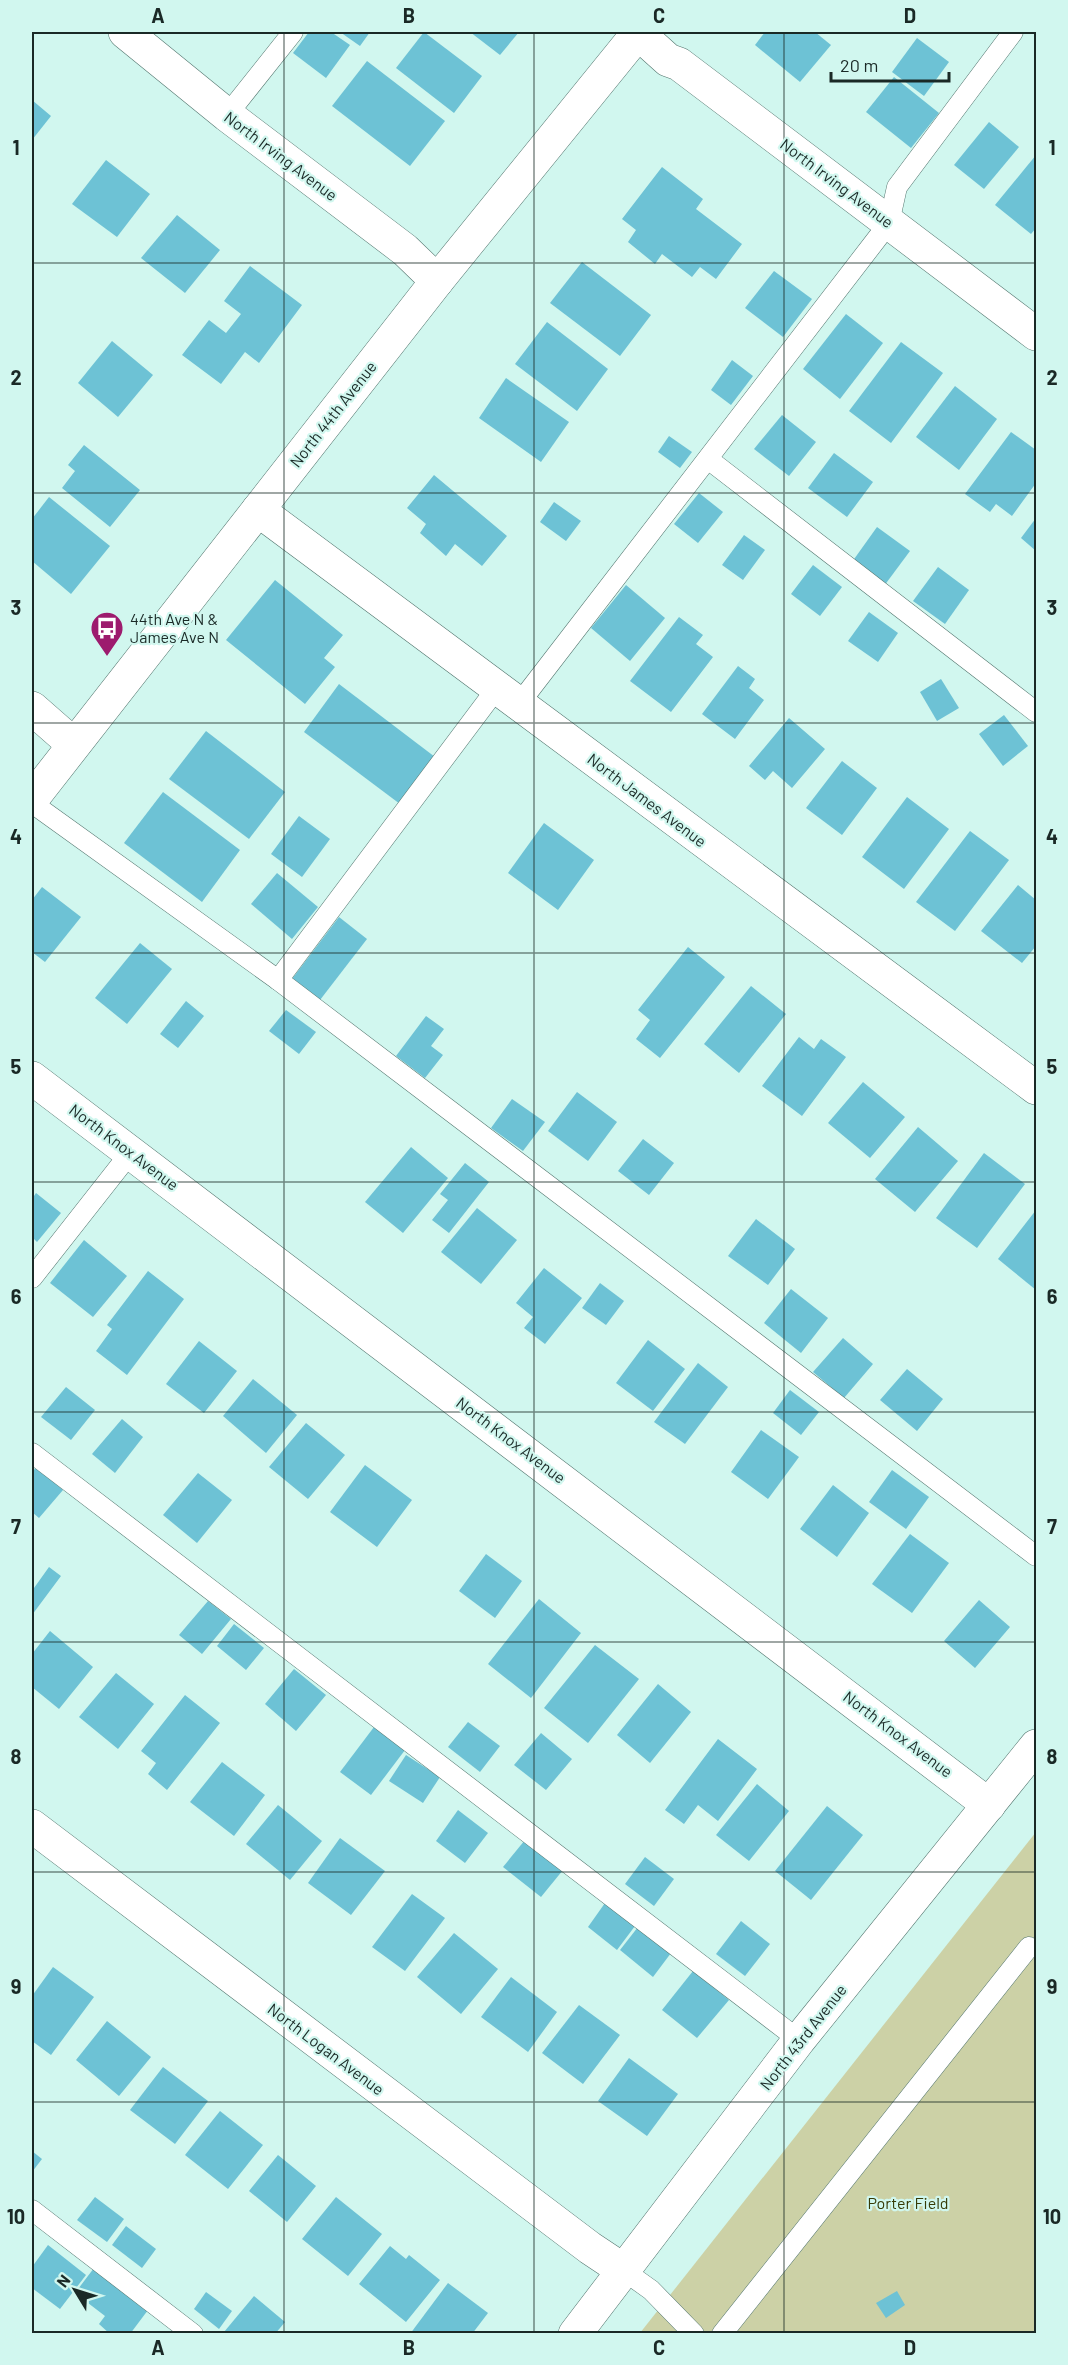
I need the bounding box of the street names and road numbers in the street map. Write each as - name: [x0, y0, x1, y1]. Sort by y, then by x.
- street label: North Irving Avenue: [221, 107, 342, 204]
- street label: North Irving Avenue: [777, 134, 898, 231]
- street label: North 44th Avenue: [285, 357, 380, 471]
- street label: North James Avenue: [584, 749, 710, 850]
- street label: North Knox Avenue: [66, 1099, 183, 1194]
- street label: North Knox Avenue: [453, 1392, 570, 1487]
- street label: North Knox Avenue: [840, 1686, 957, 1781]
- street label: North 43rd Avenue: [755, 1980, 850, 2093]
- street label: North Logan Avenue: [264, 1999, 388, 2098]

